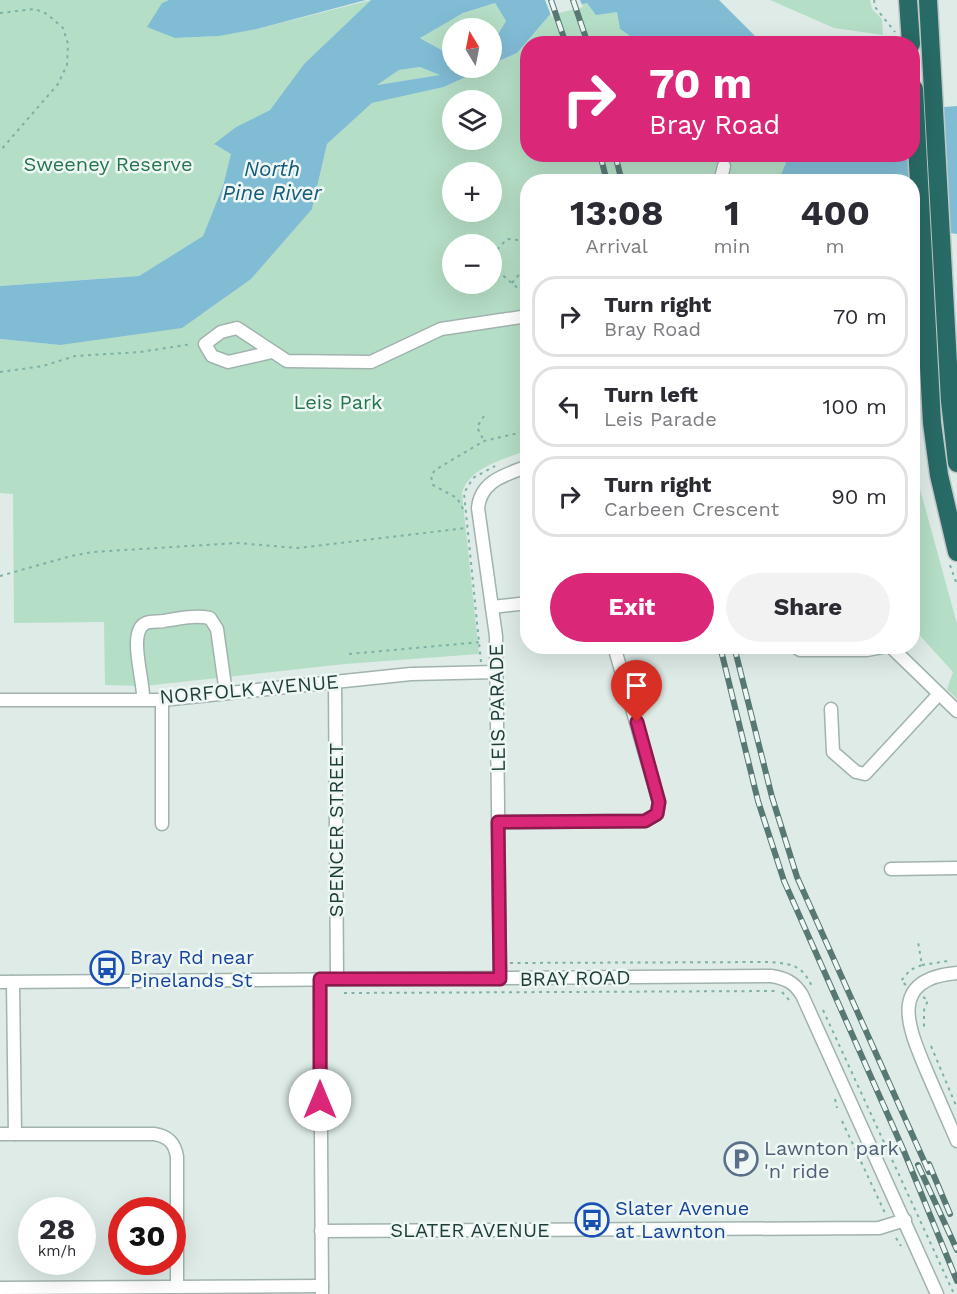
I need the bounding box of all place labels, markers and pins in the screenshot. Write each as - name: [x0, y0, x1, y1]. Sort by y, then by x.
- pin: [611, 660, 662, 722]
- place label: Bray Rd near Pinelands St: [130, 945, 254, 992]
- bus stop icon: Bray Rd near Pinelands St: [89, 950, 125, 986]
- place label: Lawnton park 'n' ride: [764, 1136, 899, 1183]
- parking icon: Lawnton park 'n' ride: [723, 1141, 759, 1177]
- place label: Slater Avenue at Lawnton: [615, 1196, 749, 1243]
- bus stop icon: Slater Avenue at Lawnton: [574, 1202, 610, 1238]

